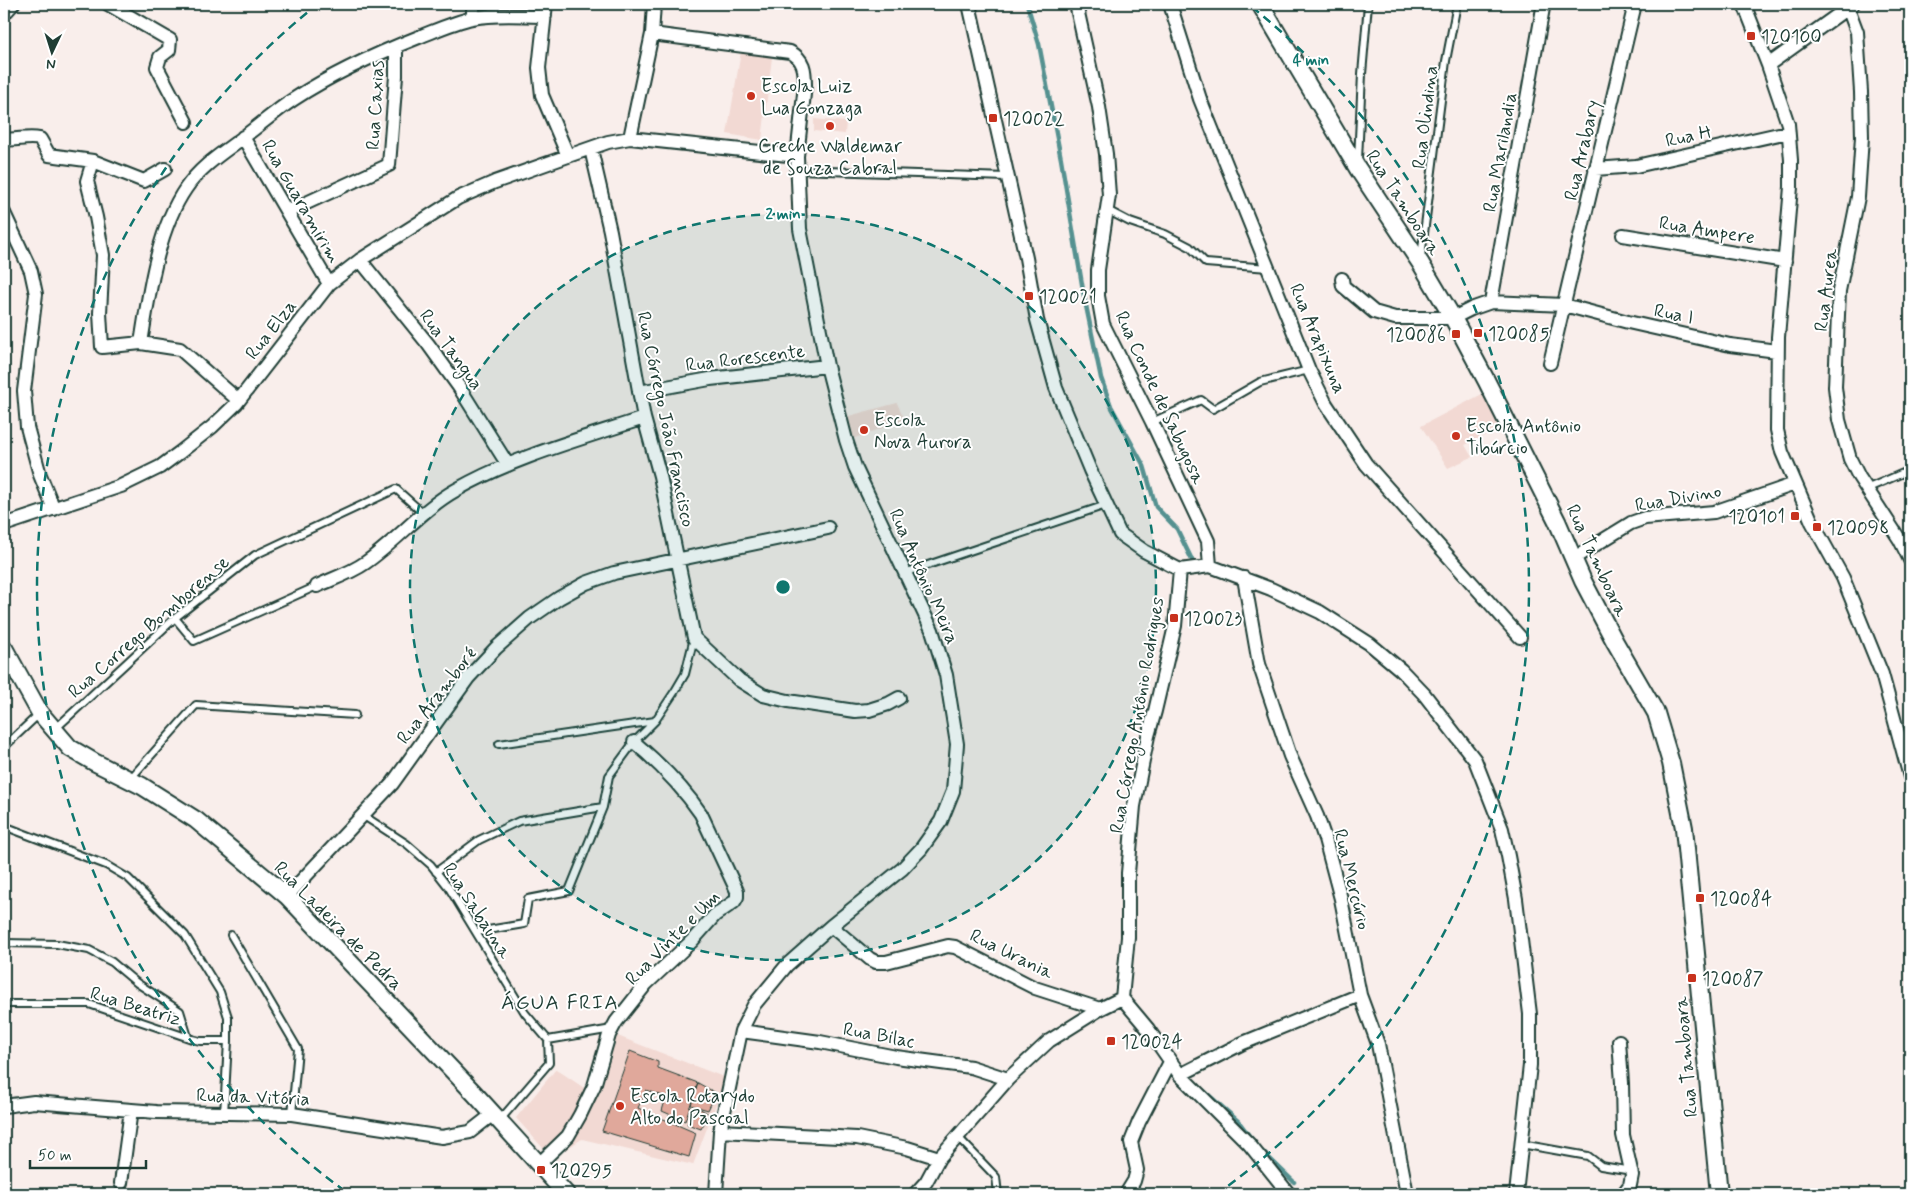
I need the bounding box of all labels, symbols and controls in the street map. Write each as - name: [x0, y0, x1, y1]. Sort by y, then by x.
- place label: 120100: [1761, 25, 1822, 50]
- north arrow: [28, 28, 78, 78]
- marker: 120100: [1745, 30, 1757, 42]
- text: 4 min: [1293, 51, 1329, 71]
- text: N: [46, 55, 56, 73]
- street label: Rua Caxias: [361, 60, 390, 151]
- street label: Rua Olindina: [1407, 64, 1444, 170]
- place label: Escola Luiz Lua Gonzaga: [761, 74, 863, 122]
- marker: Escola Luiz Lua Gonzaga: [745, 90, 757, 102]
- street label: Rua Marilandia: [1478, 90, 1523, 214]
- street label: Rua Arabary: [1559, 98, 1607, 203]
- place label: 120022: [1003, 107, 1065, 132]
- marker: 120022: [987, 112, 999, 124]
- street label: Rua H: [1663, 119, 1714, 154]
- marker: Creche Waldemar de Souza Cabral: [824, 120, 836, 132]
- place label: Creche Waldemar de Souza Cabral: [758, 134, 902, 181]
- street label: Rua Guaramirim: [255, 135, 346, 268]
- street label: Rua Tamboara: [1359, 145, 1447, 261]
- text: 2 min: [765, 205, 801, 225]
- street label: Rua Ampere: [1657, 211, 1756, 250]
- street label: Rua Aurea: [1809, 247, 1844, 333]
- street label: Rua Arapixuna: [1283, 280, 1352, 398]
- place label: 120021: [1039, 285, 1097, 310]
- marker: 120021: [1023, 290, 1035, 302]
- street label: Rua Elza: [240, 295, 303, 365]
- street label: Rua I: [1652, 298, 1696, 331]
- street label: Rua Tangua: [411, 304, 489, 396]
- street label: Rua Conde de Sabugosa: [1108, 307, 1211, 489]
- street label: Rua Córrego João Francisco: [628, 309, 701, 530]
- place label: 120085: [1488, 322, 1550, 347]
- place label: 120086: [1386, 323, 1446, 348]
- marker: 120085: [1472, 327, 1484, 339]
- marker: 120086: [1450, 328, 1462, 340]
- street label: Rua Rorescente: [684, 339, 806, 378]
- place label: Escola Nova Aurora: [874, 408, 972, 455]
- place label: Escola Antônio Tibúrcio: [1466, 414, 1581, 461]
- marker: Escola Nova Aurora: [858, 424, 870, 436]
- marker: Escola Antônio Tibúrcio: [1450, 430, 1462, 442]
- street label: Rua Divino: [1633, 479, 1723, 518]
- street label: Rua Tamboara: [1560, 500, 1634, 621]
- street label: Rua Antônio Meira: [883, 505, 965, 648]
- place label: 120101: [1728, 505, 1785, 530]
- marker: 120101: [1789, 510, 1801, 522]
- place label: 120098: [1827, 516, 1889, 541]
- marker: 120098: [1811, 521, 1823, 533]
- street label: Rua Corrego Bomborense: [63, 550, 236, 705]
- centre of rings: [774, 578, 792, 596]
- street label: Rua Córrego Antônio Rodrigues: [1104, 595, 1173, 836]
- place label: 120023: [1184, 607, 1243, 632]
- marker: 120023: [1168, 612, 1180, 624]
- street label: Rua Aramboré: [391, 642, 483, 750]
- street label: Rua Mercúrio: [1327, 826, 1376, 932]
- street label: Rua Ladeira de Pedra: [268, 856, 408, 996]
- street label: Rua Sabauna: [436, 858, 517, 964]
- street label: Rua Vinte e Um: [620, 885, 726, 991]
- place label: 120084: [1710, 887, 1772, 912]
- marker: 120084: [1694, 892, 1706, 904]
- street label: Rua Urania: [965, 923, 1058, 986]
- place label: 120087: [1702, 967, 1764, 992]
- marker: 120087: [1686, 972, 1698, 984]
- street label: Rua Beatriz: [87, 981, 184, 1032]
- district label: ÁGUA FRIA: [501, 989, 619, 1017]
- street label: Rua Tamboara: [1669, 995, 1704, 1118]
- street label: Rua Bilac: [841, 1017, 917, 1054]
- place label: 120024: [1121, 1030, 1183, 1055]
- marker: 120024: [1105, 1035, 1117, 1047]
- street label: Rua da Vitória: [196, 1083, 310, 1112]
- place label: Escola Rotarydo Alto do Pascoal: [630, 1084, 755, 1131]
- marker: Escola Rotarydo Alto do Pascoal: [614, 1100, 626, 1112]
- scale bar: [30, 1138, 146, 1170]
- text: 50 m: [38, 1146, 72, 1166]
- place label: 120295: [551, 1159, 612, 1184]
- marker: 120295: [535, 1164, 547, 1176]

